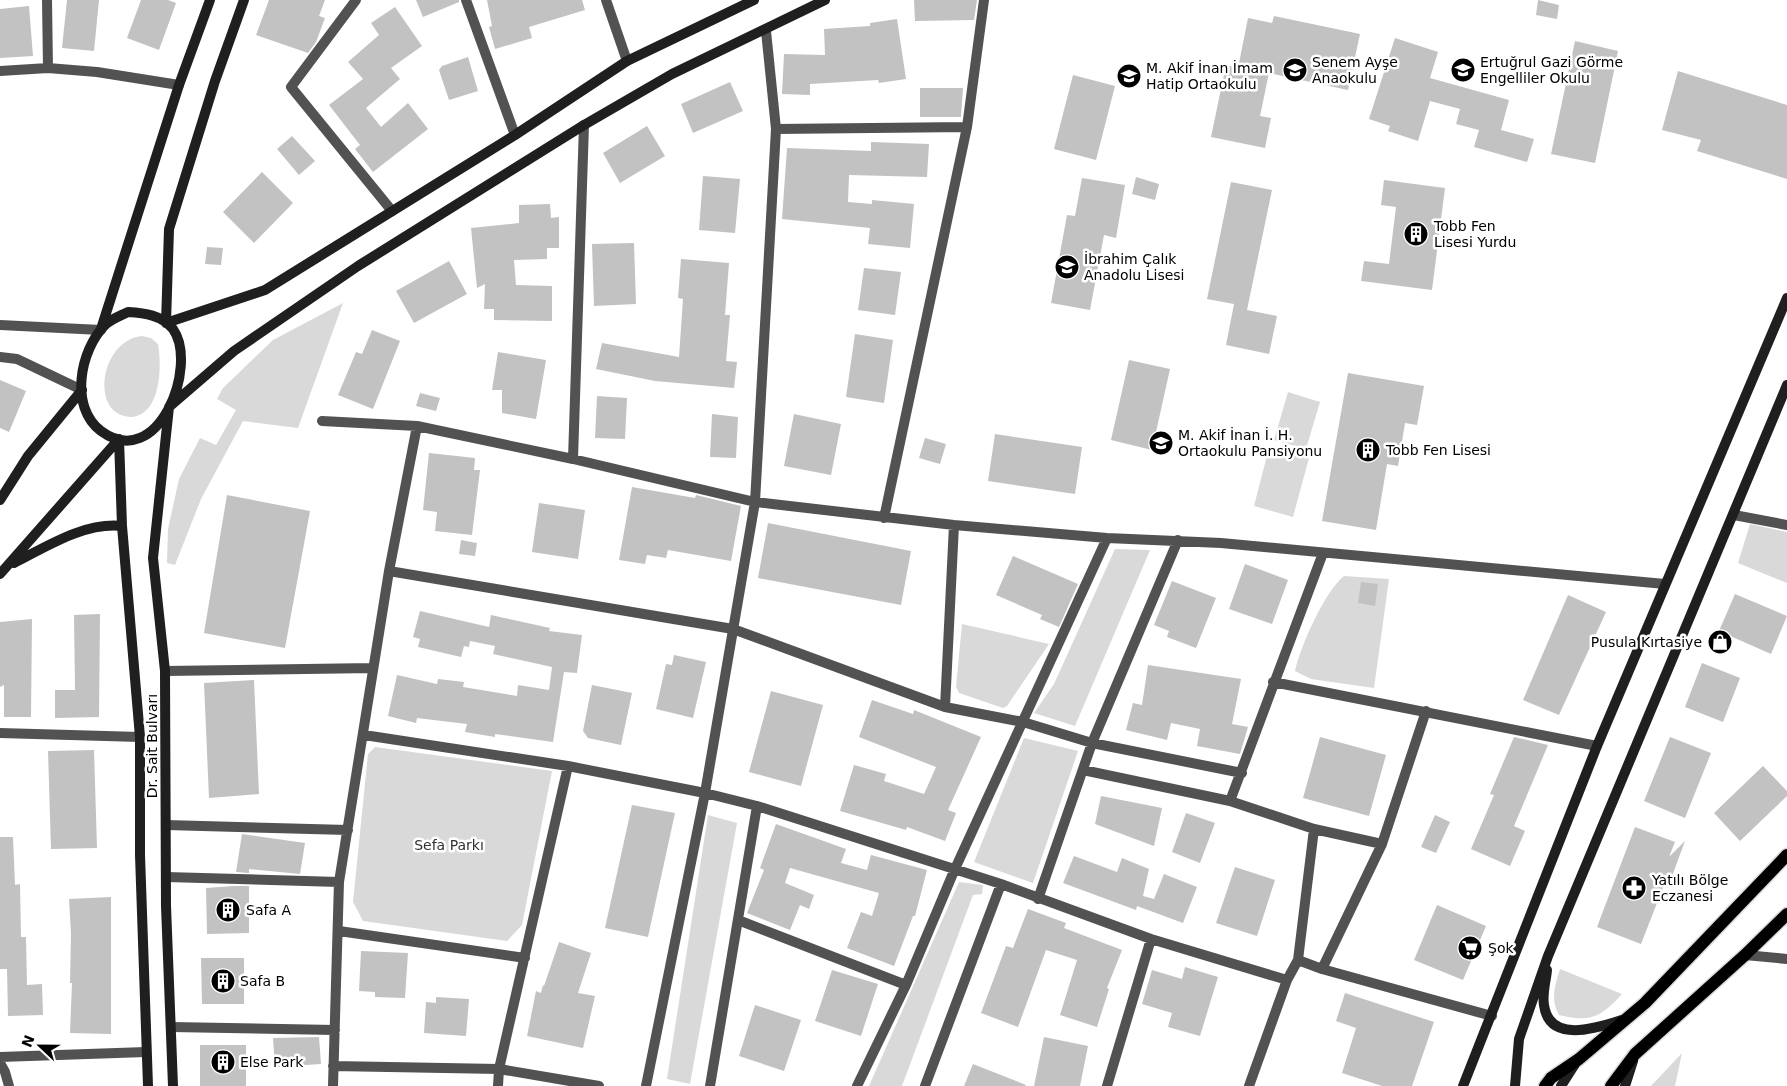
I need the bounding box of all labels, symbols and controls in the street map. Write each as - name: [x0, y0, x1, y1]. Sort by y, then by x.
- place label: Senem Ayşe Anaokulu: [1312, 54, 1398, 86]
- place label: Ertuğrul Gazi Görme Engelliler Okulu: [1480, 54, 1623, 86]
- school or university icon: Senem Ayşe Anaokulu: [1282, 57, 1308, 83]
- school or university icon: Ertuğrul Gazi Görme Engelliler Okulu: [1450, 57, 1476, 83]
- place label: M. Akif İnan İmam Hatip Ortaokulu: [1146, 59, 1273, 92]
- school or university icon: M. Akif İnan İmam Hatip Ortaokulu: [1116, 63, 1142, 89]
- place label: Tobb Fen Lisesi Yurdu: [1433, 218, 1516, 250]
- building icon: Tobb Fen Lisesi Yurdu: [1403, 221, 1429, 247]
- place label: İbrahim Çalık Anadolu Lisesi: [1084, 250, 1184, 283]
- school or university icon: İbrahim Çalık Anadolu Lisesi: [1054, 254, 1080, 280]
- place label: M. Akif İnan İ. H. Ortaokulu Pansiyonu: [1178, 426, 1322, 459]
- school or university icon: M. Akif İnan İ. H. Ortaokulu Pansiyonu: [1148, 430, 1174, 456]
- building icon: Tobb Fen Lisesi: [1355, 437, 1381, 463]
- place label: Tobb Fen Lisesi: [1385, 442, 1491, 458]
- shop icon: Pusula Kırtasiye: [1707, 629, 1733, 655]
- place label: Pusula Kırtasiye: [1591, 634, 1702, 650]
- street label: Dr. Sait Bulvarı: [144, 694, 160, 798]
- park label: Sefa Parkı: [414, 837, 484, 853]
- place label: Yatılı Bölge Eczanesi: [1651, 872, 1728, 904]
- pharmacy icon: Yatılı Bölge Eczanesi: [1621, 875, 1647, 901]
- building icon: Safa A: [215, 897, 241, 923]
- place label: Safa A: [246, 902, 291, 918]
- supermarket icon: Şok: [1457, 935, 1483, 961]
- place label: Şok: [1488, 940, 1514, 956]
- building icon: Safa B: [210, 968, 236, 994]
- place label: Safa B: [240, 973, 285, 989]
- north arrow: [15, 1021, 65, 1071]
- text: N: [18, 1033, 38, 1050]
- building icon: Else Park: [210, 1049, 236, 1075]
- place label: Else Park: [240, 1054, 304, 1070]

